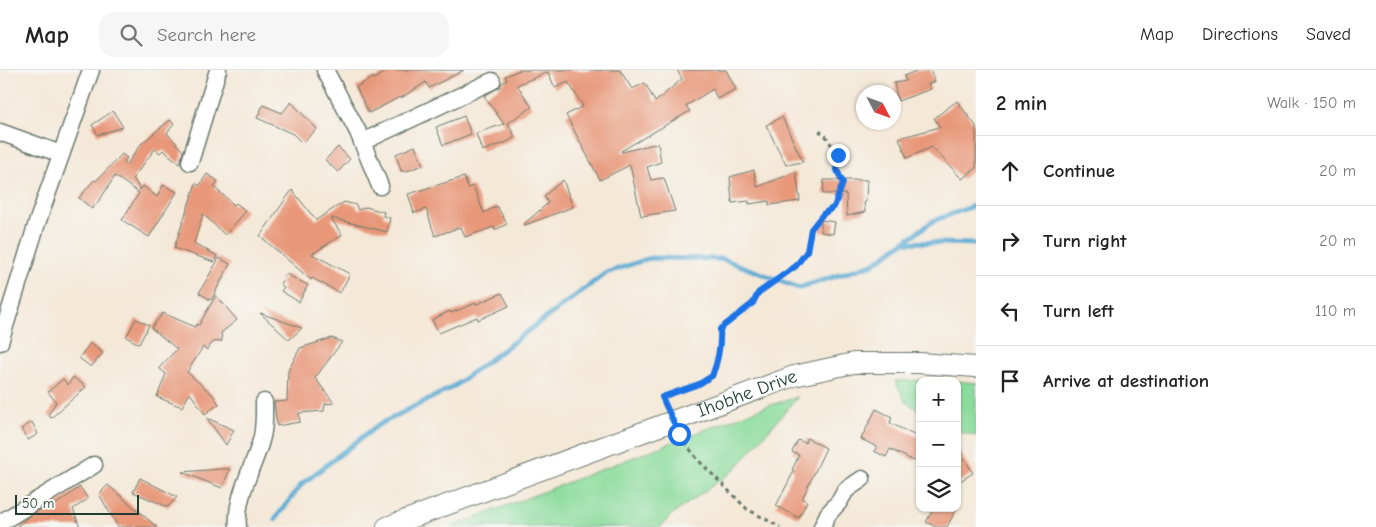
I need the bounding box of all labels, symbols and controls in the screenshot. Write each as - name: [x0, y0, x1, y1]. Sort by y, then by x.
- search box: [99, 12, 449, 57]
- text: Map: [25, 21, 69, 49]
- icon: search: [117, 21, 145, 49]
- text: Search here: [157, 24, 256, 46]
- text: Map: [1140, 24, 1174, 45]
- text: Directions: [1202, 24, 1278, 45]
- text: Saved: [1306, 24, 1351, 45]
- north arrow: [856, 85, 901, 130]
- text: 2 min: [996, 91, 1047, 115]
- text: Walk · 150 m: [1267, 94, 1356, 112]
- route end: [827, 144, 850, 167]
- icon: ahead: [996, 157, 1024, 185]
- text: Continue: [1043, 160, 1115, 182]
- text: 20 m: [1319, 162, 1356, 180]
- icon: right: [996, 227, 1024, 255]
- text: Turn right: [1043, 230, 1127, 252]
- text: 20 m: [1319, 232, 1356, 250]
- icon: left: [996, 297, 1024, 325]
- text: Turn left: [1043, 300, 1114, 322]
- text: 110 m: [1315, 302, 1356, 320]
- street label: Ihobhe Drive: [694, 365, 800, 422]
- icon: arrive: [996, 367, 1024, 395]
- text: Arrive at destination: [1043, 370, 1209, 392]
- map controls: [916, 377, 961, 512]
- button: +: [916, 377, 961, 422]
- button: −: [916, 422, 961, 467]
- route start: [668, 423, 691, 446]
- button: layers: [916, 467, 961, 512]
- scale bar: [15, 492, 139, 515]
- text: 50 m: [22, 495, 54, 512]

